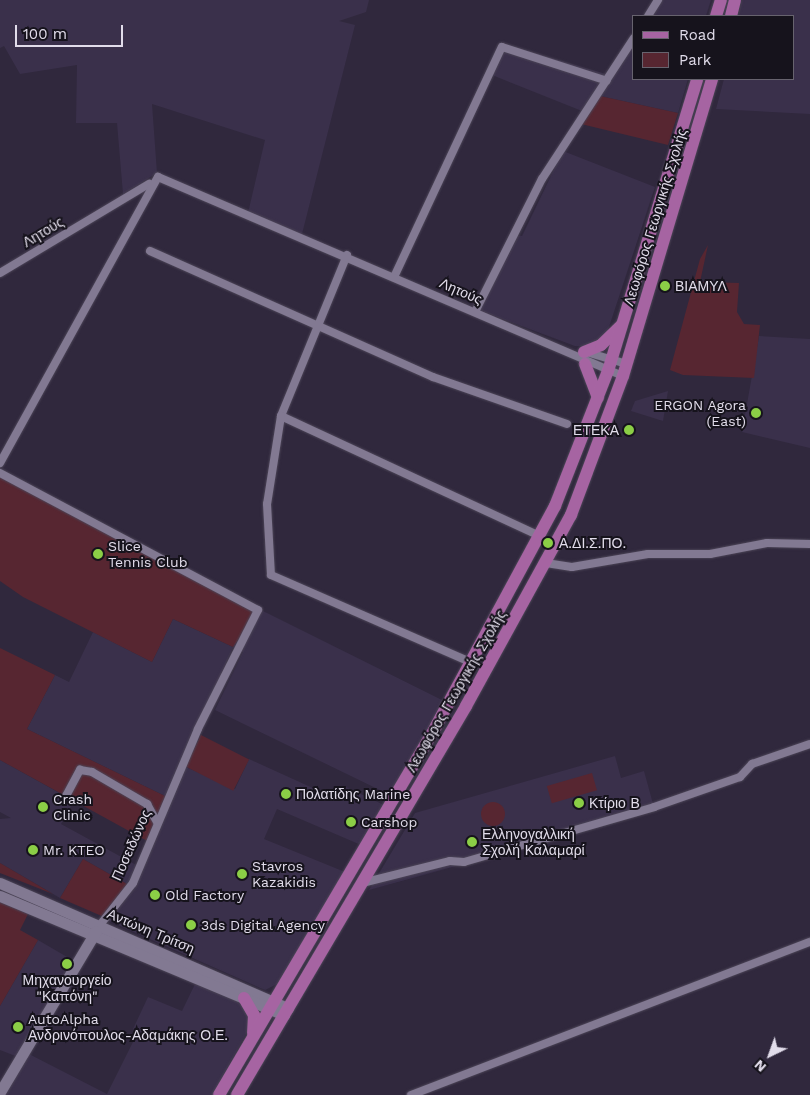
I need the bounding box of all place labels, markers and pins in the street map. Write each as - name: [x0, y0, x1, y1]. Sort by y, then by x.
- place label: ΒΙΑΜΥΛ: [675, 278, 727, 294]
- marker: ΒΙΑΜΥΛ: [659, 280, 671, 292]
- place label: ERGON Agora (East): [654, 397, 746, 430]
- marker: ERGON Agora (East): [750, 407, 762, 419]
- place label: ΕΤΕΚΑ: [573, 422, 619, 438]
- marker: ΕΤΕΚΑ: [623, 424, 635, 436]
- place label: Α.ΔΙ.Σ.ΠΟ.: [559, 535, 626, 551]
- marker: Α.ΔΙ.Σ.ΠΟ.: [541, 536, 555, 550]
- place label: Slice Tennis Club: [108, 538, 188, 570]
- marker: Slice Tennis Club: [92, 548, 104, 560]
- place label: Πολατίδης Marine: [296, 786, 410, 802]
- marker: Πολατίδης Marine: [280, 788, 292, 800]
- place label: Crash Clinic: [53, 791, 92, 824]
- place label: Κτίριο Β: [589, 795, 640, 811]
- marker: Κτίριο Β: [573, 797, 585, 809]
- marker: Crash Clinic: [37, 801, 49, 813]
- place label: Carshop: [361, 814, 417, 830]
- marker: Carshop: [345, 816, 357, 828]
- place label: Ελληνογαλλική Σχολή Καλαμαρί: [482, 826, 585, 859]
- marker: Ελληνογαλλική Σχολή Καλαμαρί: [466, 836, 478, 848]
- place label: Mr. KTEO: [43, 842, 105, 858]
- marker: Mr. KTEO: [27, 844, 39, 856]
- place label: Stavros Kazakidis: [252, 858, 316, 890]
- marker: Stavros Kazakidis: [236, 868, 248, 880]
- place label: Old Factory: [165, 887, 244, 903]
- marker: Old Factory: [149, 889, 161, 901]
- place label: 3ds Digital Agency: [201, 917, 326, 933]
- marker: 3ds Digital Agency: [185, 919, 197, 931]
- marker: Μηχανουργείο "Καπόνη": [61, 958, 73, 970]
- place label: Μηχανουργείο "Καπόνη": [22, 972, 112, 1004]
- place label: AutoAlpha Ανδρινόπουλος-Αδαμάκης Ο.Ε.: [28, 1011, 228, 1044]
- marker: AutoAlpha Ανδρινόπουλος-Αδαμάκης Ο.Ε.: [12, 1021, 24, 1033]

